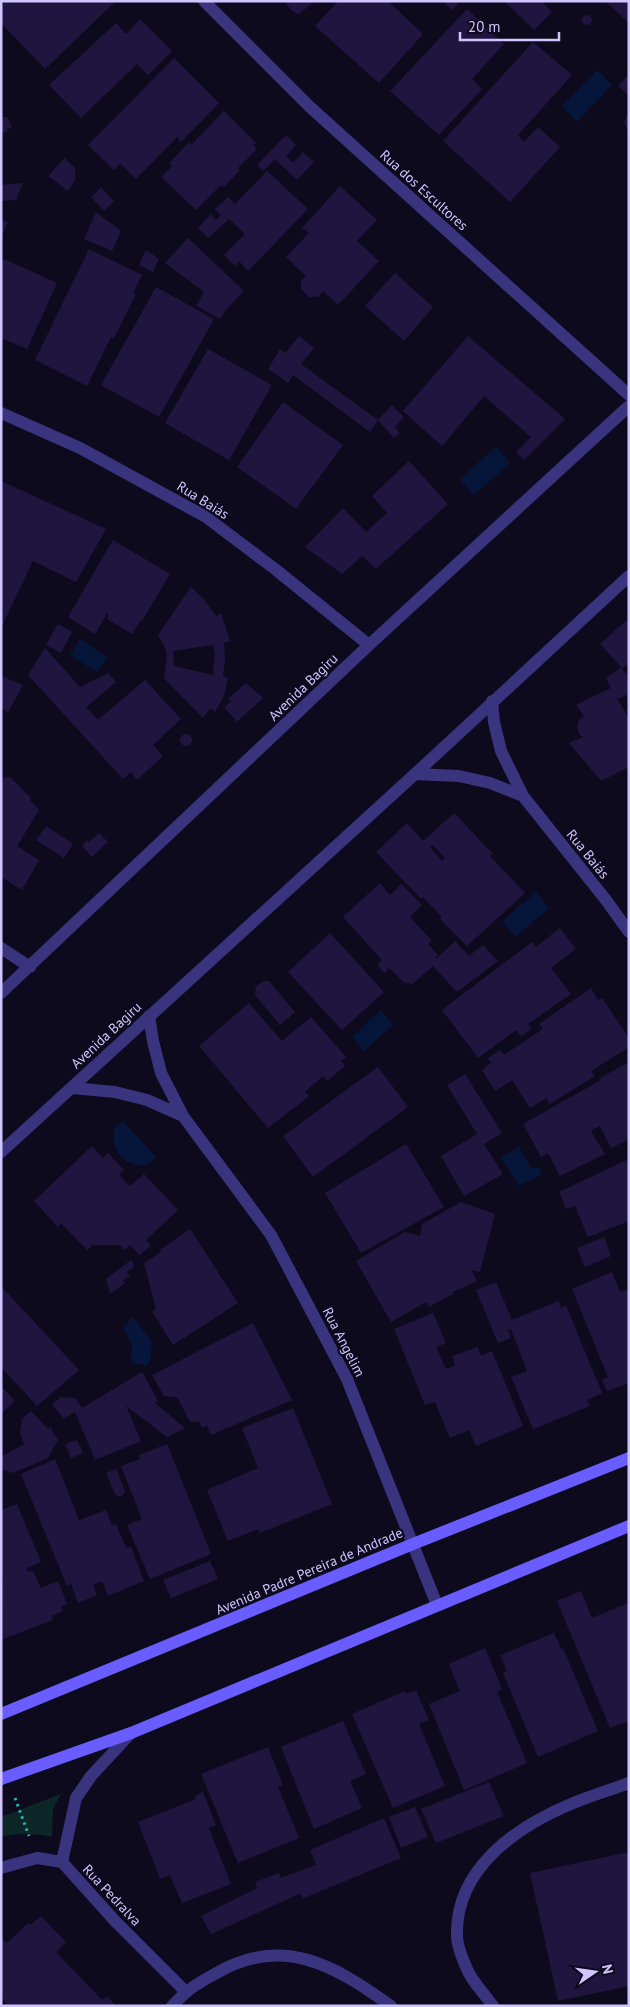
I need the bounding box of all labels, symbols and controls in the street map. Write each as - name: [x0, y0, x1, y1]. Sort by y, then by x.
- scale bar: [460, 10, 559, 42]
- text: 20 m: [468, 17, 501, 36]
- street label: Rua dos Escultores: [376, 146, 472, 234]
- street label: Rua Baiás: [174, 477, 233, 523]
- street label: Avenida Bagiru: [264, 649, 342, 725]
- street label: Rua Baiás: [563, 826, 613, 882]
- street label: Avenida Bagiru: [67, 998, 145, 1072]
- street label: Rua Angelim: [319, 1304, 369, 1380]
- street label: Avenida Padre Pereira de Andrade: [213, 1523, 405, 1619]
- street label: Rua Pedralva: [79, 1860, 145, 1930]
- north arrow: [570, 1947, 620, 1997]
- text: N: [598, 1963, 617, 1976]

